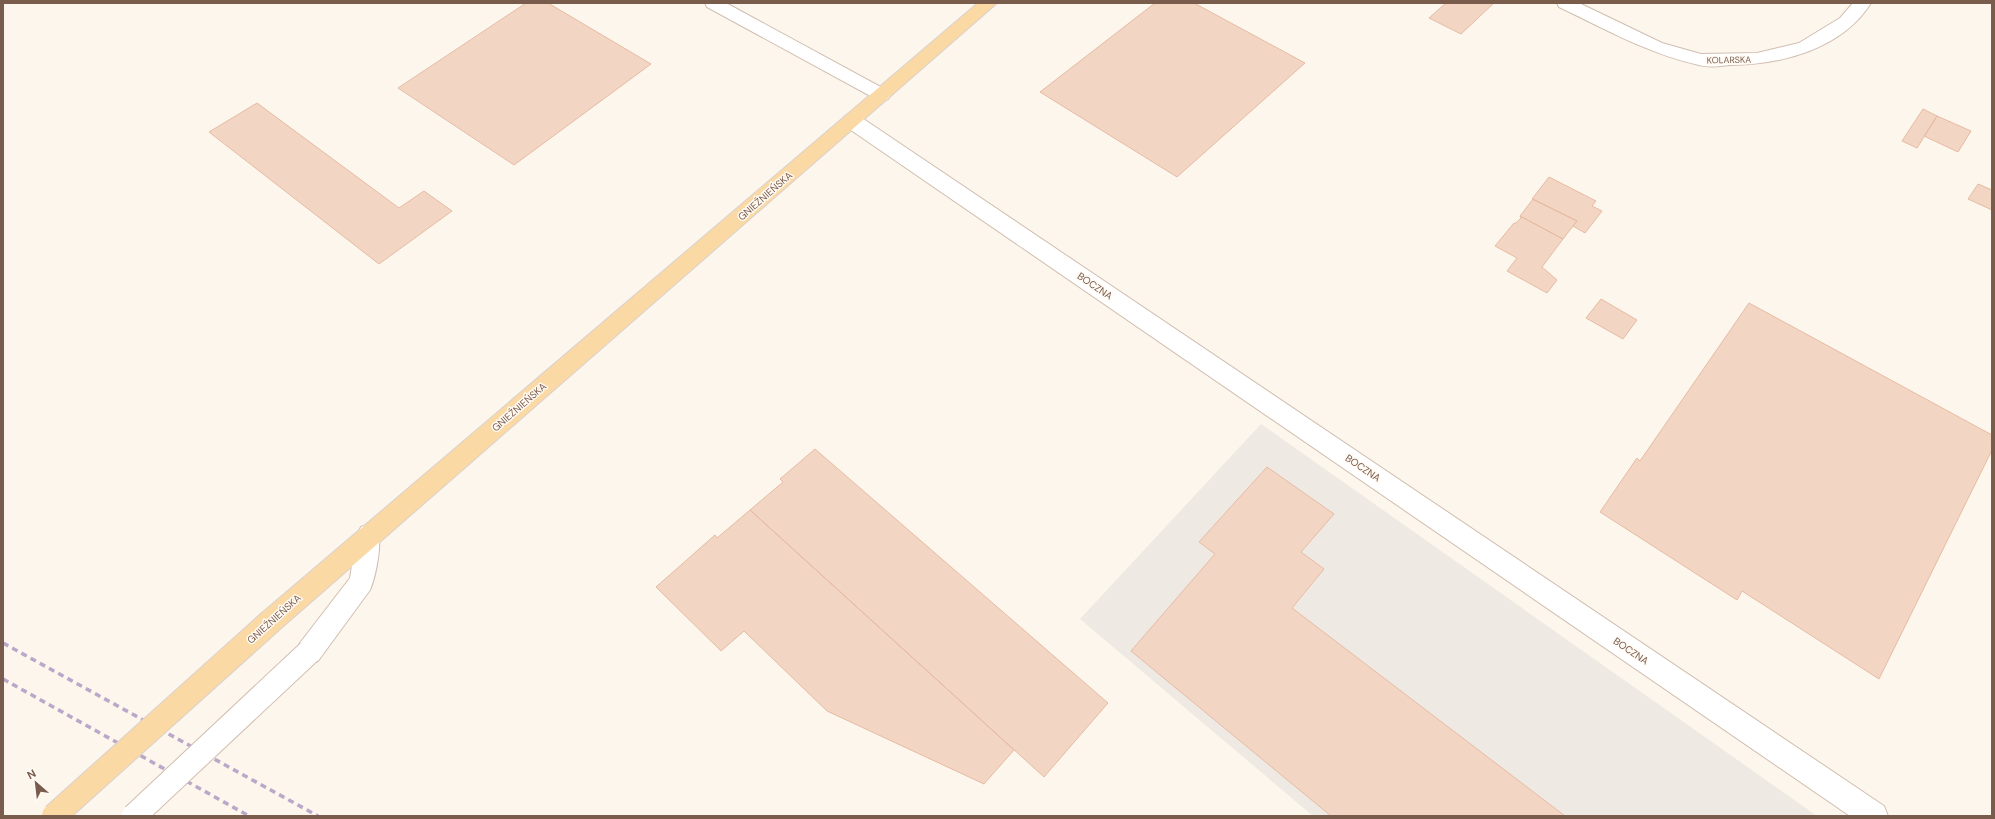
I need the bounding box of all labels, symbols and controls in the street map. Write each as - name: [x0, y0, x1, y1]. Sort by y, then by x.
- street label: KOLARSKA: [1707, 54, 1751, 66]
- street label: GNIEŹNIEŃSKA: [735, 169, 795, 223]
- street label: BOCZNA: [1075, 269, 1115, 303]
- street label: GNIEŹNIEŃSKA: [489, 380, 549, 434]
- street label: BOCZNA: [1343, 451, 1383, 485]
- street label: GNIEŹNIEŃSKA: [244, 591, 304, 647]
- street label: BOCZNA: [1611, 634, 1651, 668]
- north arrow: [16, 763, 56, 803]
- text: N: [24, 766, 38, 782]

